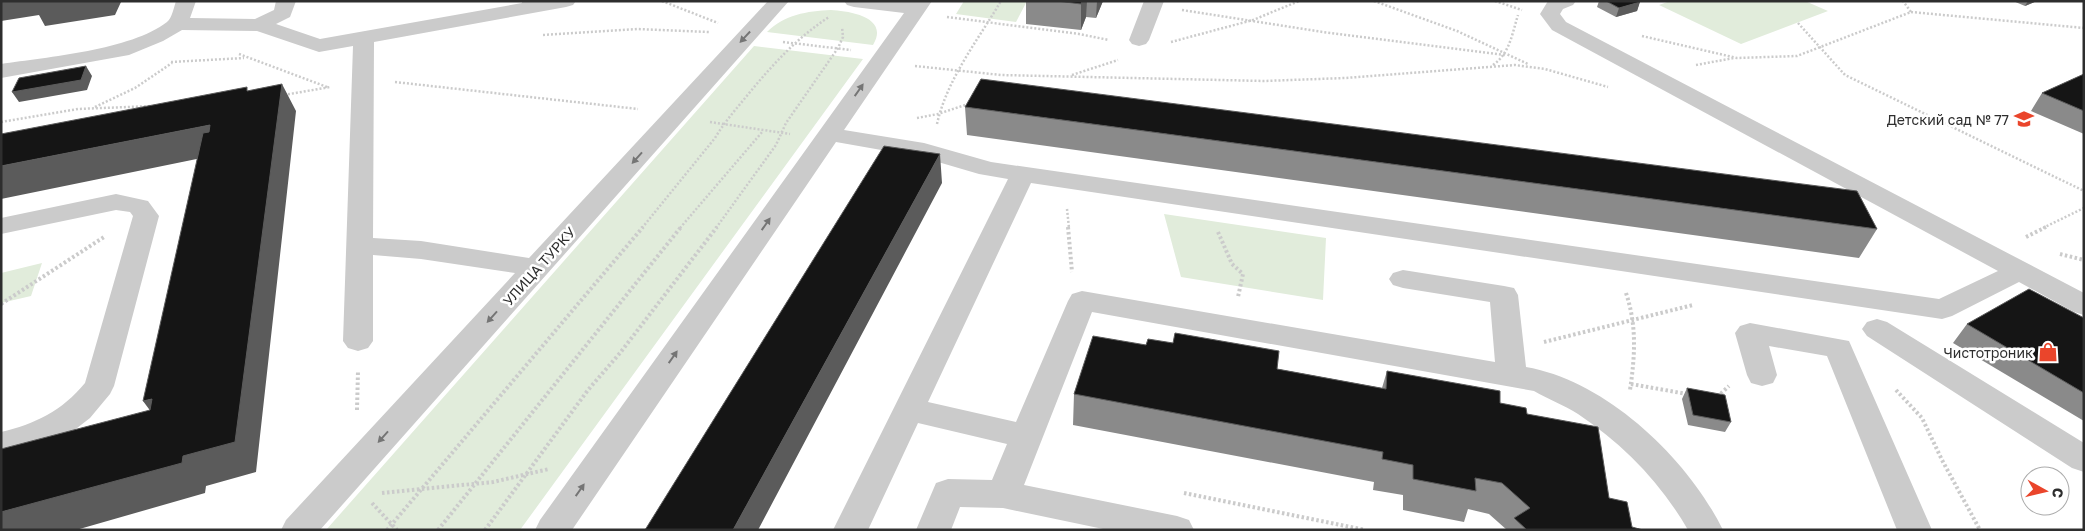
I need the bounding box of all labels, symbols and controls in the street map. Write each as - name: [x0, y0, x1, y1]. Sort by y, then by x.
- one-way arrow: [739, 30, 751, 42]
- one-way arrow: [854, 84, 864, 97]
- school or university icon: Детский сад № 77: [2013, 108, 2035, 130]
- place label: Детский сад № 77: [1887, 111, 2009, 128]
- one-way arrow: [631, 151, 642, 164]
- one-way arrow: [761, 217, 771, 230]
- street label: УЛИЦА ТУРКУ: [499, 223, 579, 309]
- one-way arrow: [486, 311, 498, 323]
- shop icon: Чистотроник: [2037, 341, 2059, 363]
- place label: Чистотроник: [1943, 344, 2033, 361]
- one-way arrow: [668, 350, 678, 364]
- one-way arrow: [377, 431, 389, 443]
- north arrow: [2020, 466, 2070, 516]
- one-way arrow: [575, 483, 585, 497]
- text: С: [2049, 487, 2067, 499]

